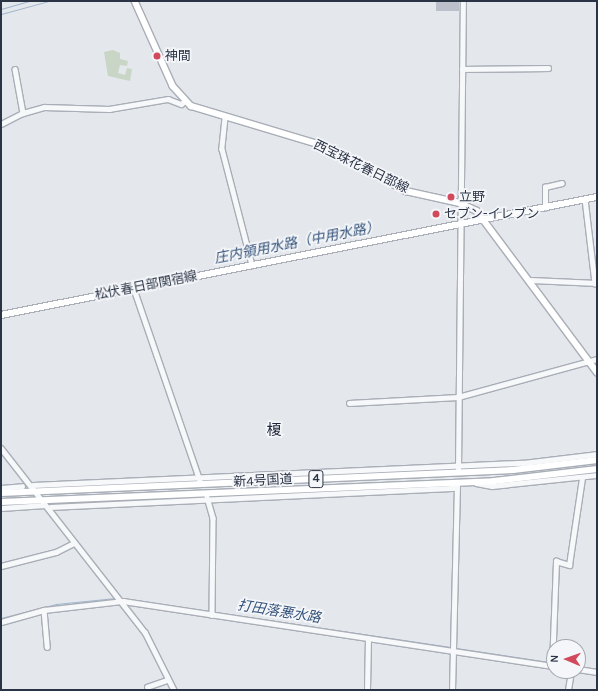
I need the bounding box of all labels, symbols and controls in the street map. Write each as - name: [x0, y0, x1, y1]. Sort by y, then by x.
- place label: 神間: [165, 48, 191, 64]
- marker: 神間: [152, 51, 162, 61]
- street label: 西宝珠花春日部線: [311, 137, 411, 197]
- place label: 立野: [459, 189, 485, 205]
- marker: 立野: [446, 192, 456, 202]
- place label: セブン-イレブン: [444, 206, 540, 222]
- marker: セブン-イレブン: [431, 209, 441, 219]
- water label: 庄内領用水路（中用水路）: [213, 219, 381, 267]
- street label: 松伏春日部関宿線: [93, 268, 199, 304]
- district label: 榎: [267, 422, 281, 440]
- road number: 4: [308, 469, 324, 489]
- street label: 新4号国道: [233, 472, 293, 490]
- water label: 打田落悪水路: [236, 597, 322, 627]
- north arrow: [546, 639, 586, 679]
- text: N: [548, 654, 561, 663]

